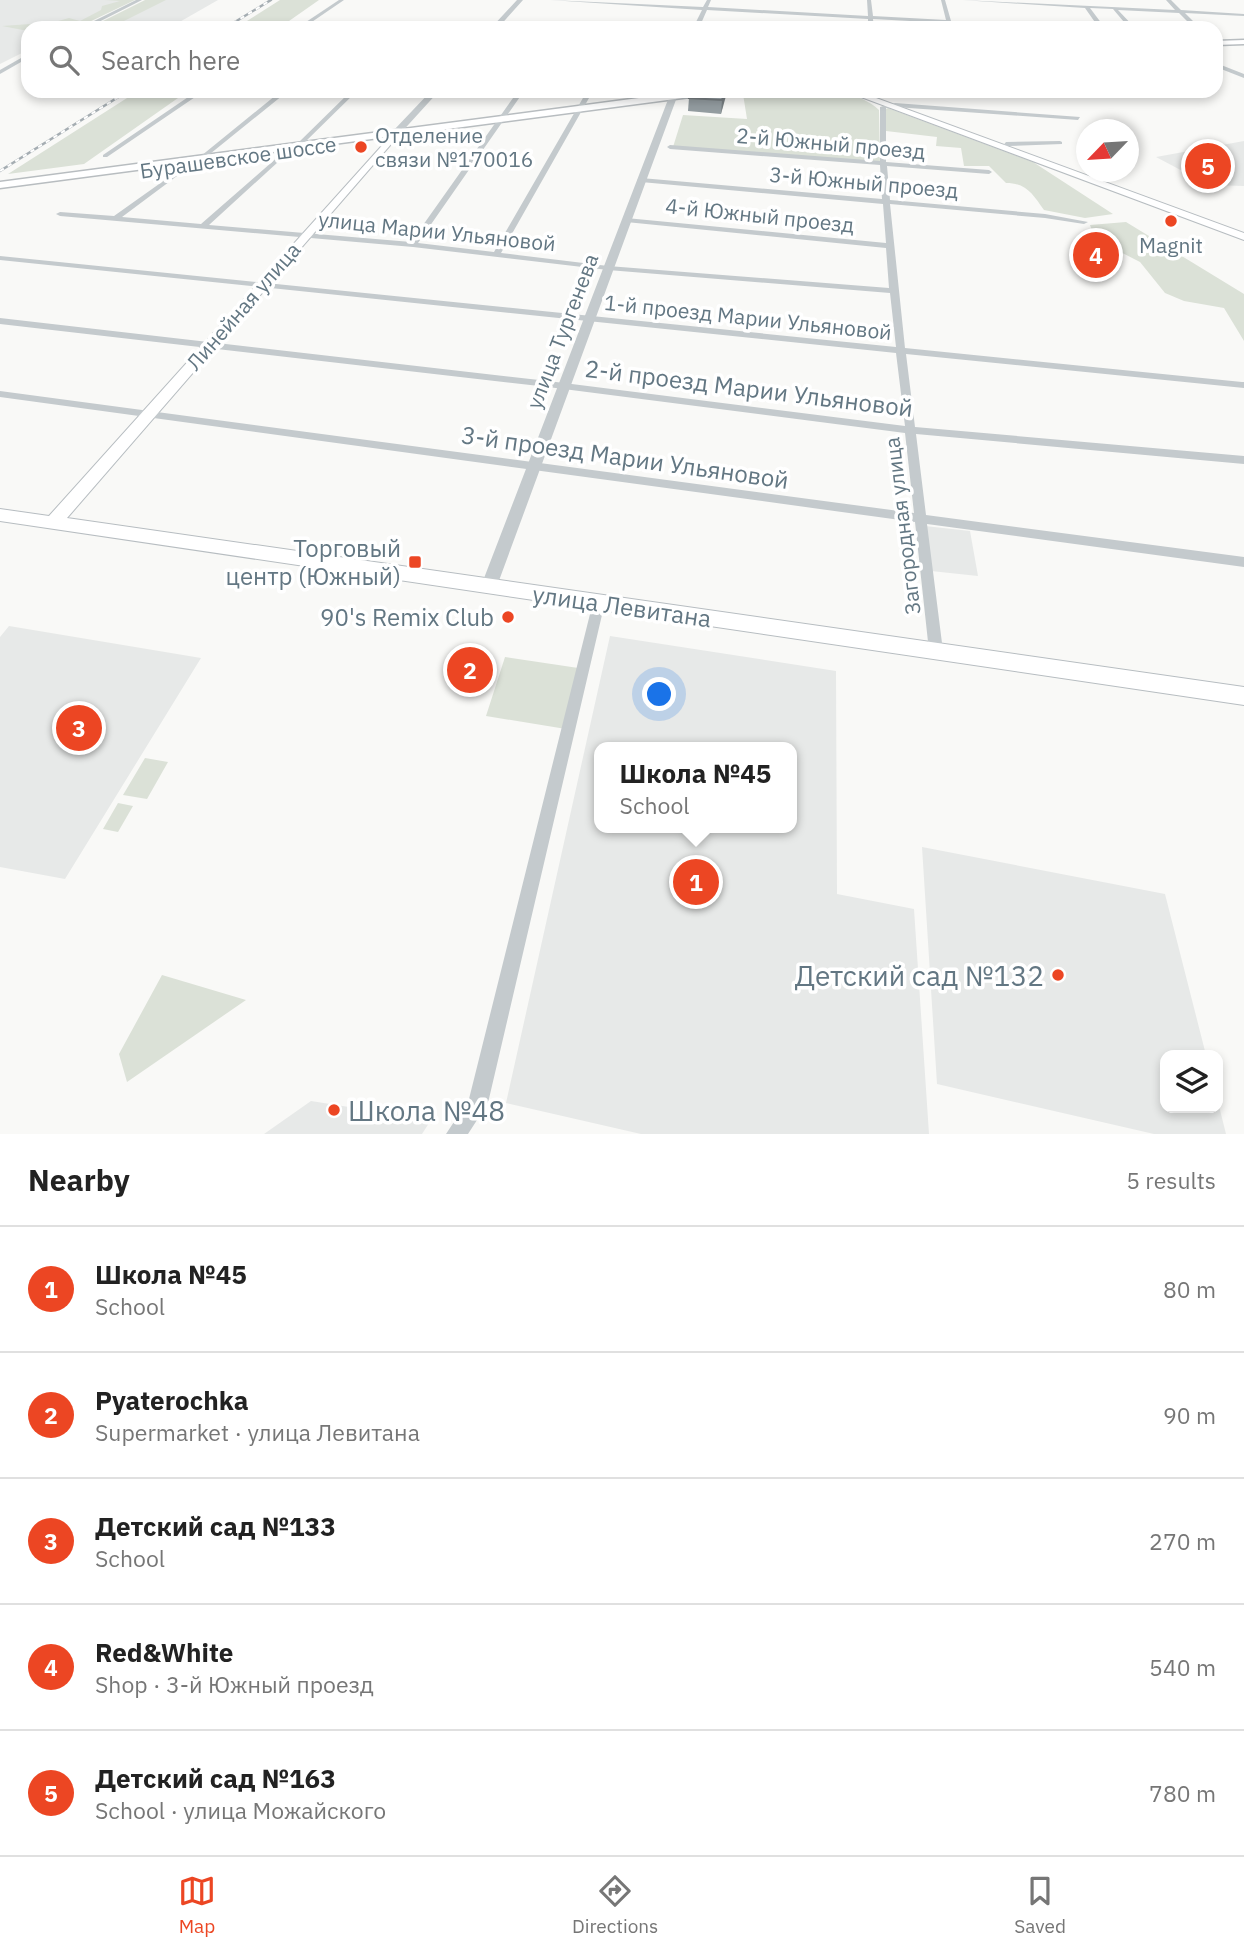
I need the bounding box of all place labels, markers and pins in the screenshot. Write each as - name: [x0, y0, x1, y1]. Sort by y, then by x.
- place label: Отделение связи №170016: [375, 121, 533, 173]
- marker: Отделение связи №170016: [353, 139, 369, 155]
- pin: 5: [1185, 140, 1231, 192]
- marker: Magnit: [1163, 213, 1179, 229]
- pin: 4: [1073, 229, 1119, 281]
- place label: Magnit: [1139, 231, 1203, 259]
- place label: Торговый центр (Южный): [226, 532, 401, 592]
- marker: Торговый центр (Южный): [407, 554, 423, 570]
- place label: 90's Remix Club: [320, 601, 494, 633]
- marker: 90's Remix Club: [500, 609, 516, 625]
- pin: 2: [447, 644, 493, 696]
- pin: 3: [56, 702, 102, 754]
- pin: 1: [673, 856, 719, 908]
- place label: Детский сад №132: [795, 957, 1044, 994]
- marker: Детский сад №132: [1050, 967, 1066, 983]
- place label: Школа №48: [348, 1092, 505, 1129]
- marker: Школа №48: [326, 1102, 342, 1118]

